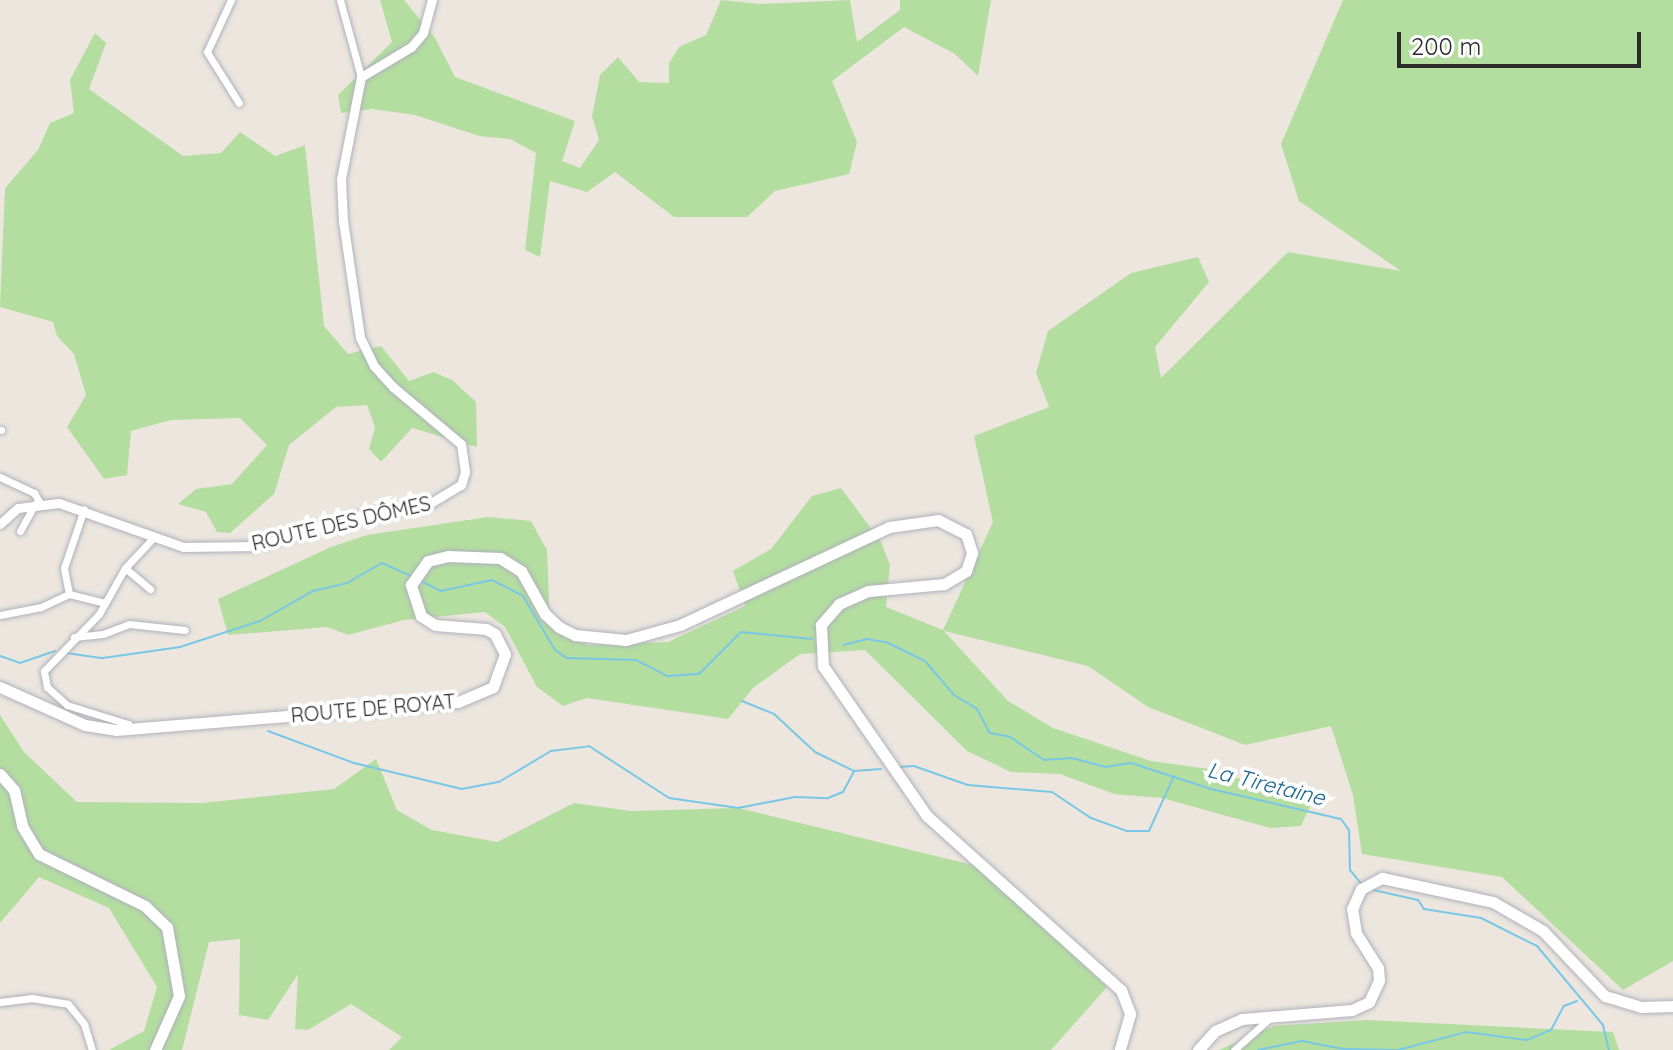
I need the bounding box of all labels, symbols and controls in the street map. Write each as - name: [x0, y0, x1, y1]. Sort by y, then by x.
- scale bar: [1401, 16, 1645, 66]
- text: 200 m: [1411, 31, 1481, 61]
- street label: ROUTE DES DÔMES: [249, 491, 433, 555]
- street label: ROUTE DE ROYAT: [290, 689, 456, 727]
- water label: La Tiretaine: [1205, 757, 1327, 811]

